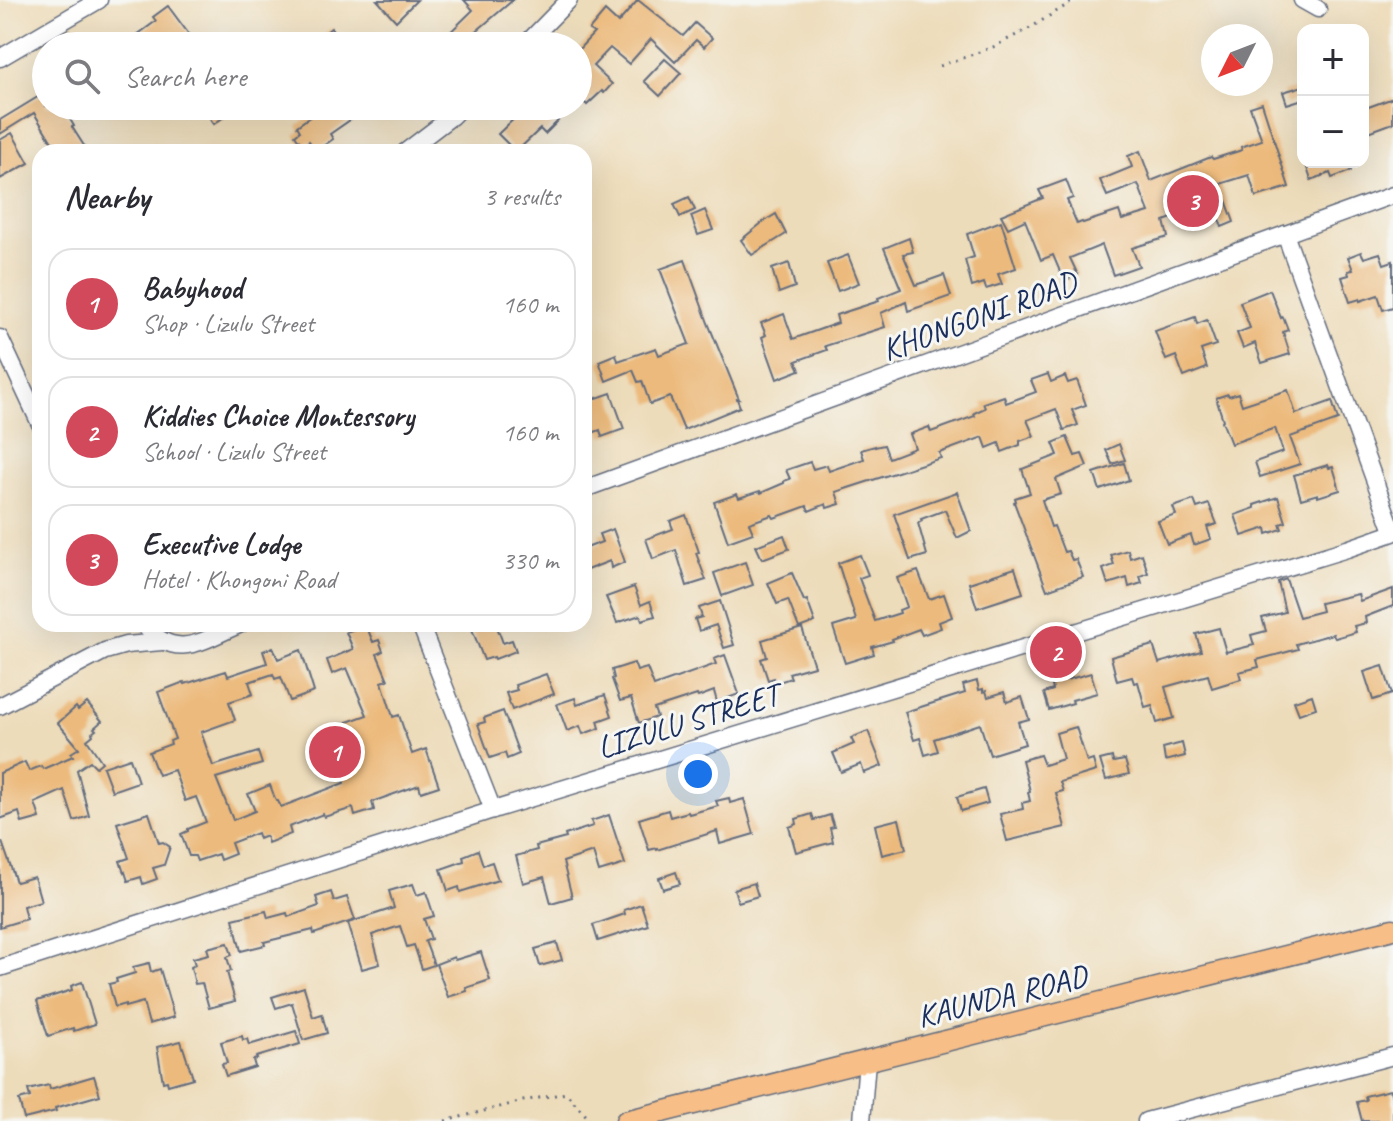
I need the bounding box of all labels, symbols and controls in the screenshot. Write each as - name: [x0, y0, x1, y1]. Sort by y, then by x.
- north arrow: [1201, 24, 1273, 96]
- map controls: [1297, 24, 1369, 168]
- button: +: [1297, 24, 1369, 96]
- search box: [32, 32, 592, 120]
- icon: search: [60, 54, 104, 98]
- text: Search here: [124, 57, 246, 95]
- button: −: [1297, 96, 1369, 168]
- pin: 3: [1167, 171, 1219, 231]
- text: Nearby: [64, 175, 150, 218]
- text: 3 results: [484, 180, 560, 213]
- street label: KHONGONI ROAD: [876, 261, 1084, 370]
- text: Babyhood: [142, 269, 242, 307]
- text: 1: [86, 288, 98, 321]
- text: 160 m: [502, 288, 558, 321]
- text: Shop · Lizulu Street: [142, 307, 314, 340]
- text: Kiddies Choice Montessory: [142, 397, 414, 435]
- text: 2: [86, 416, 98, 449]
- text: 160 m: [502, 416, 558, 449]
- text: School · Lizulu Street: [142, 435, 326, 468]
- text: Executive Lodge: [142, 525, 300, 563]
- text: 3: [86, 544, 98, 577]
- text: 330 m: [502, 544, 558, 577]
- text: Hotel · Khongoni Road: [142, 563, 336, 596]
- pin: 2: [1030, 622, 1082, 682]
- street label: LIZULU STREET: [592, 672, 790, 768]
- pin: 1: [309, 722, 361, 782]
- your location: [678, 754, 718, 794]
- street label: KAUNDA ROAD: [913, 955, 1094, 1037]

